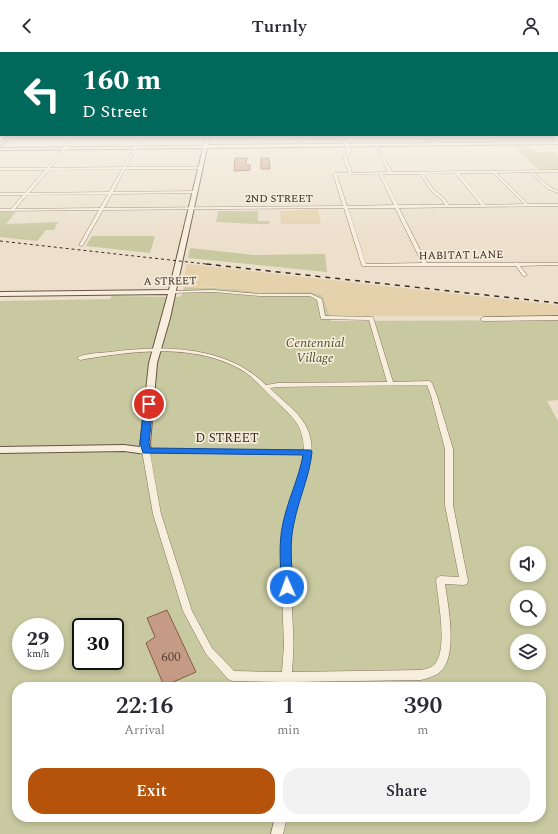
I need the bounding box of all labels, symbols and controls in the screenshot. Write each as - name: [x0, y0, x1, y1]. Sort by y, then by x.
- text: Turnly: [251, 13, 307, 40]
- icon: back: [16, 15, 38, 37]
- icon: person: [520, 15, 542, 37]
- text: 160 m: [82, 59, 161, 102]
- icon: left: [16, 68, 68, 120]
- text: D Street: [82, 98, 148, 125]
- street label: 2ND STREET: [245, 190, 313, 207]
- street label: HABITAT LANE: [419, 246, 503, 264]
- street label: A STREET: [143, 272, 197, 290]
- park label: Centennial Village: [286, 333, 345, 368]
- pin: [132, 387, 166, 421]
- icon: arrive: [138, 393, 160, 415]
- street label: D STREET: [195, 428, 259, 448]
- map controls: [510, 546, 546, 670]
- button: sound: [510, 546, 546, 582]
- position arrow: [266, 566, 308, 608]
- button: search: [510, 590, 546, 626]
- speed limit sign: 30: [72, 618, 124, 670]
- text: 29: [27, 624, 49, 654]
- button: layers: [510, 634, 546, 670]
- text: km/h: [27, 646, 49, 662]
- house number: 600: [161, 647, 181, 667]
- text: 22:16: [116, 688, 173, 724]
- text: 1: [282, 688, 295, 724]
- text: 390: [404, 688, 442, 724]
- text: Arrival: [124, 720, 165, 740]
- text: min: [277, 720, 300, 740]
- text: m: [417, 720, 429, 740]
- button: Exit: [28, 768, 275, 814]
- button: Share: [283, 768, 530, 814]

